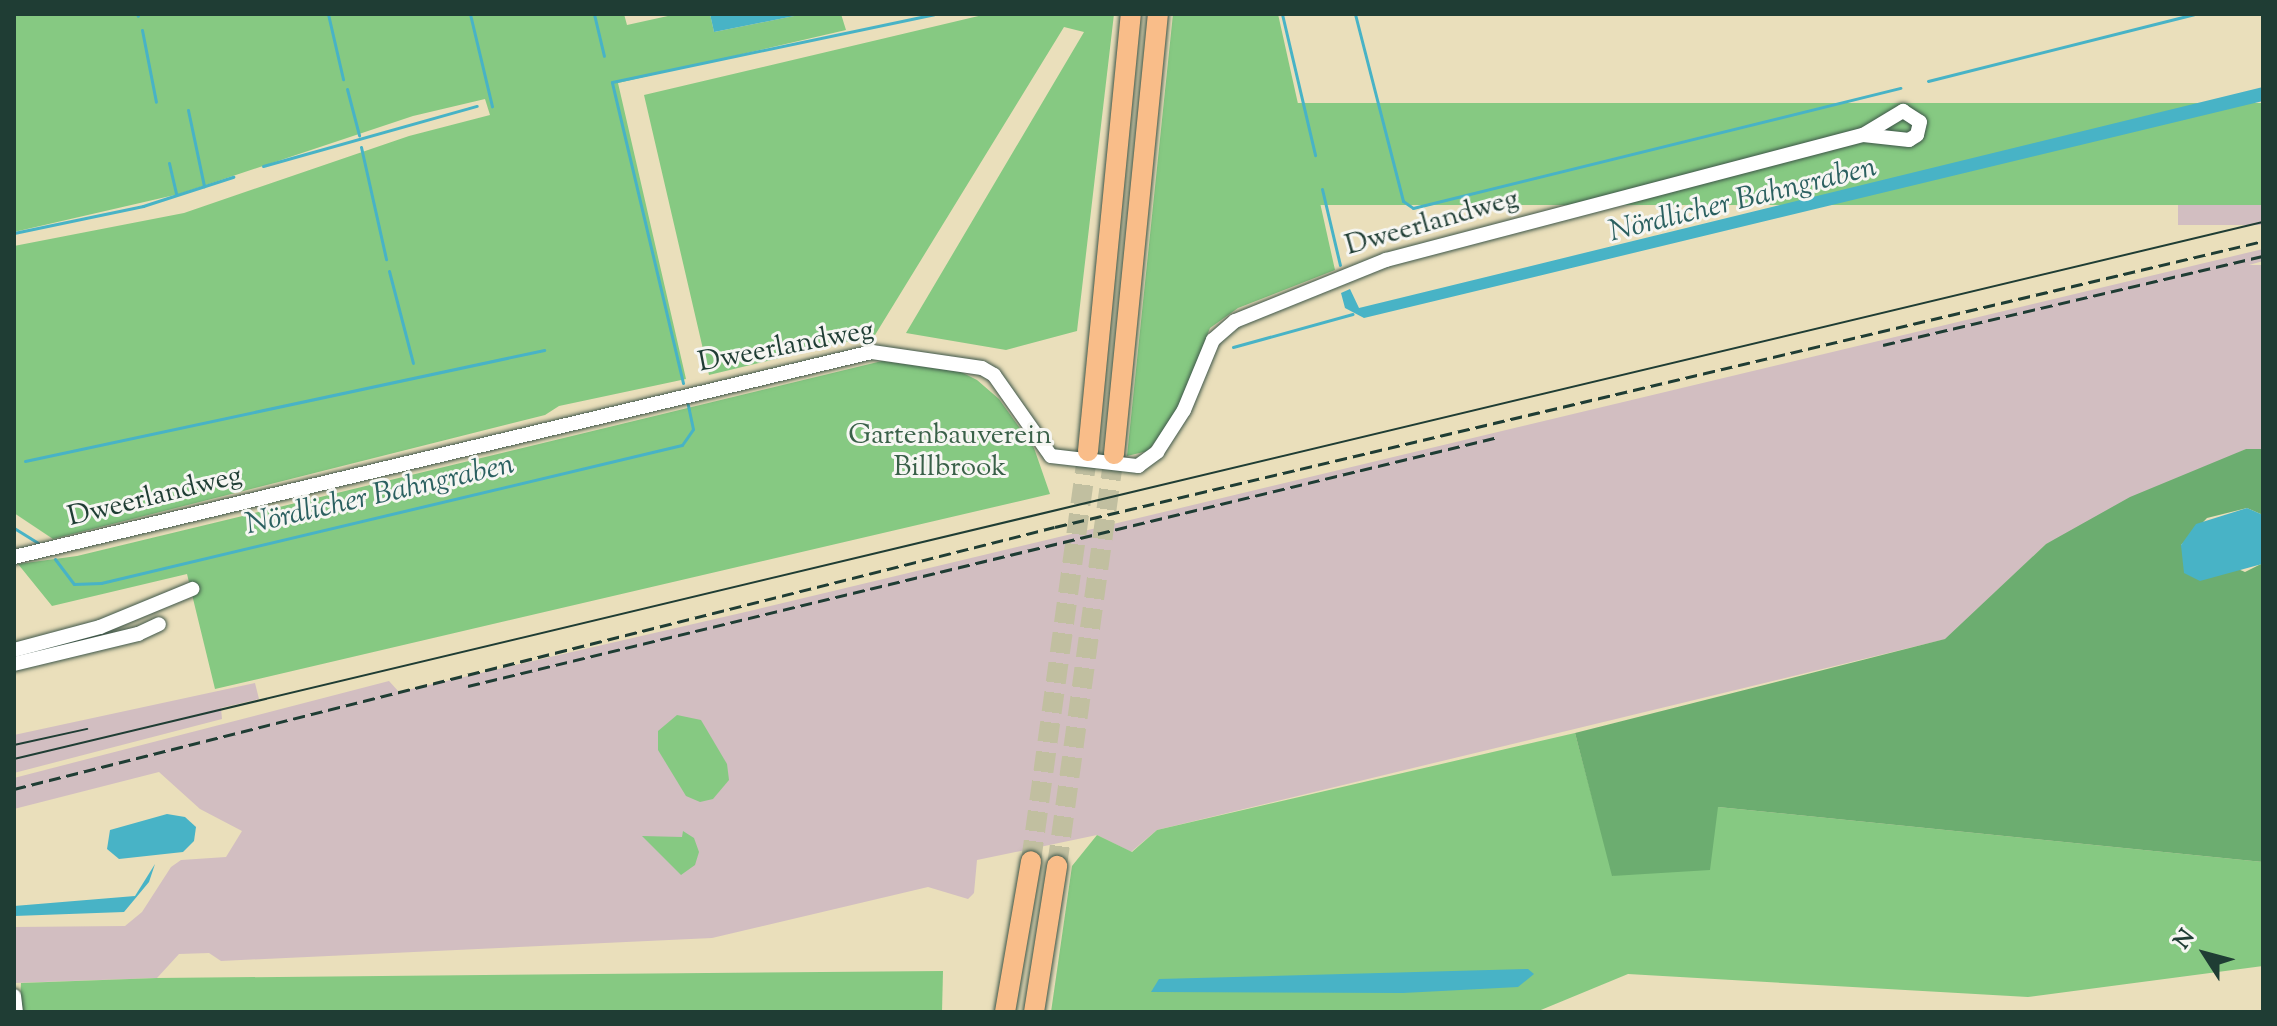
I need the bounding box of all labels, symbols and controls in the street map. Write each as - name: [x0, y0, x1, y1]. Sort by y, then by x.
- water label: Nördlicher Bahngraben: [1605, 150, 1881, 252]
- street label: Dweerlandweg: [1342, 182, 1522, 264]
- street label: Dweerlandweg: [695, 314, 877, 380]
- park label: Gartenbauverein Billbrook: [848, 419, 1052, 485]
- water label: Nördlicher Bahngraben: [242, 448, 518, 544]
- street label: Dweerlandweg: [65, 459, 245, 535]
- north arrow: [2165, 914, 2245, 994]
- text: N: [2167, 923, 2204, 956]

